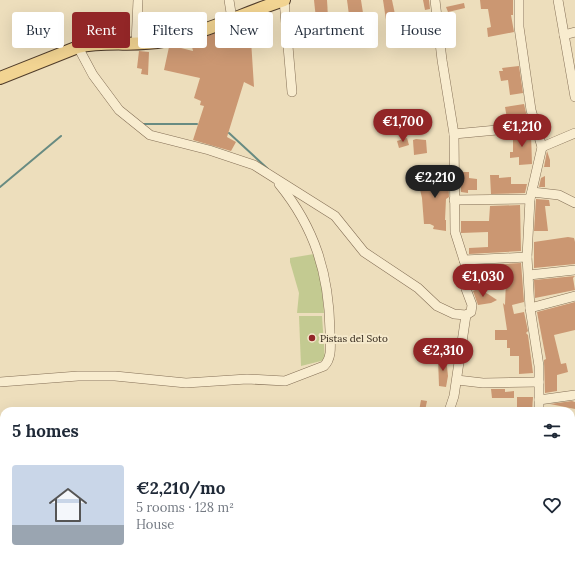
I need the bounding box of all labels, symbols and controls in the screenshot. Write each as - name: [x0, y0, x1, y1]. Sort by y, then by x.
- chip: Buy: [12, 12, 64, 48]
- chip: Rent: [72, 12, 130, 48]
- chip: Filters: [138, 12, 207, 48]
- chip: New: [215, 12, 273, 48]
- chip: Apartment: [281, 12, 378, 48]
- chip: House: [386, 12, 456, 48]
- pin: €1,700: [370, 109, 436, 143]
- text: €1,700: [382, 113, 424, 130]
- pin: €1,210: [489, 114, 555, 148]
- text: €1,210: [502, 118, 542, 135]
- pin: €2,210: [402, 165, 468, 199]
- text: €2,210: [414, 169, 456, 186]
- pin: €1,030: [450, 264, 516, 298]
- text: €1,030: [462, 268, 504, 285]
- place label: Pistas del Soto: [320, 332, 388, 345]
- marker: Pistas del Soto: [307, 333, 317, 343]
- pin: €2,310: [410, 338, 476, 372]
- text: €2,310: [422, 342, 464, 359]
- text: 5 homes: [12, 420, 79, 442]
- icon: filters: [541, 420, 563, 442]
- text: €2,210/mo: [136, 477, 225, 499]
- icon: home: [44, 481, 92, 529]
- icon: heart: [541, 494, 563, 516]
- text: 5 rooms · 128 m²: [136, 499, 234, 516]
- text: House: [136, 516, 174, 533]

